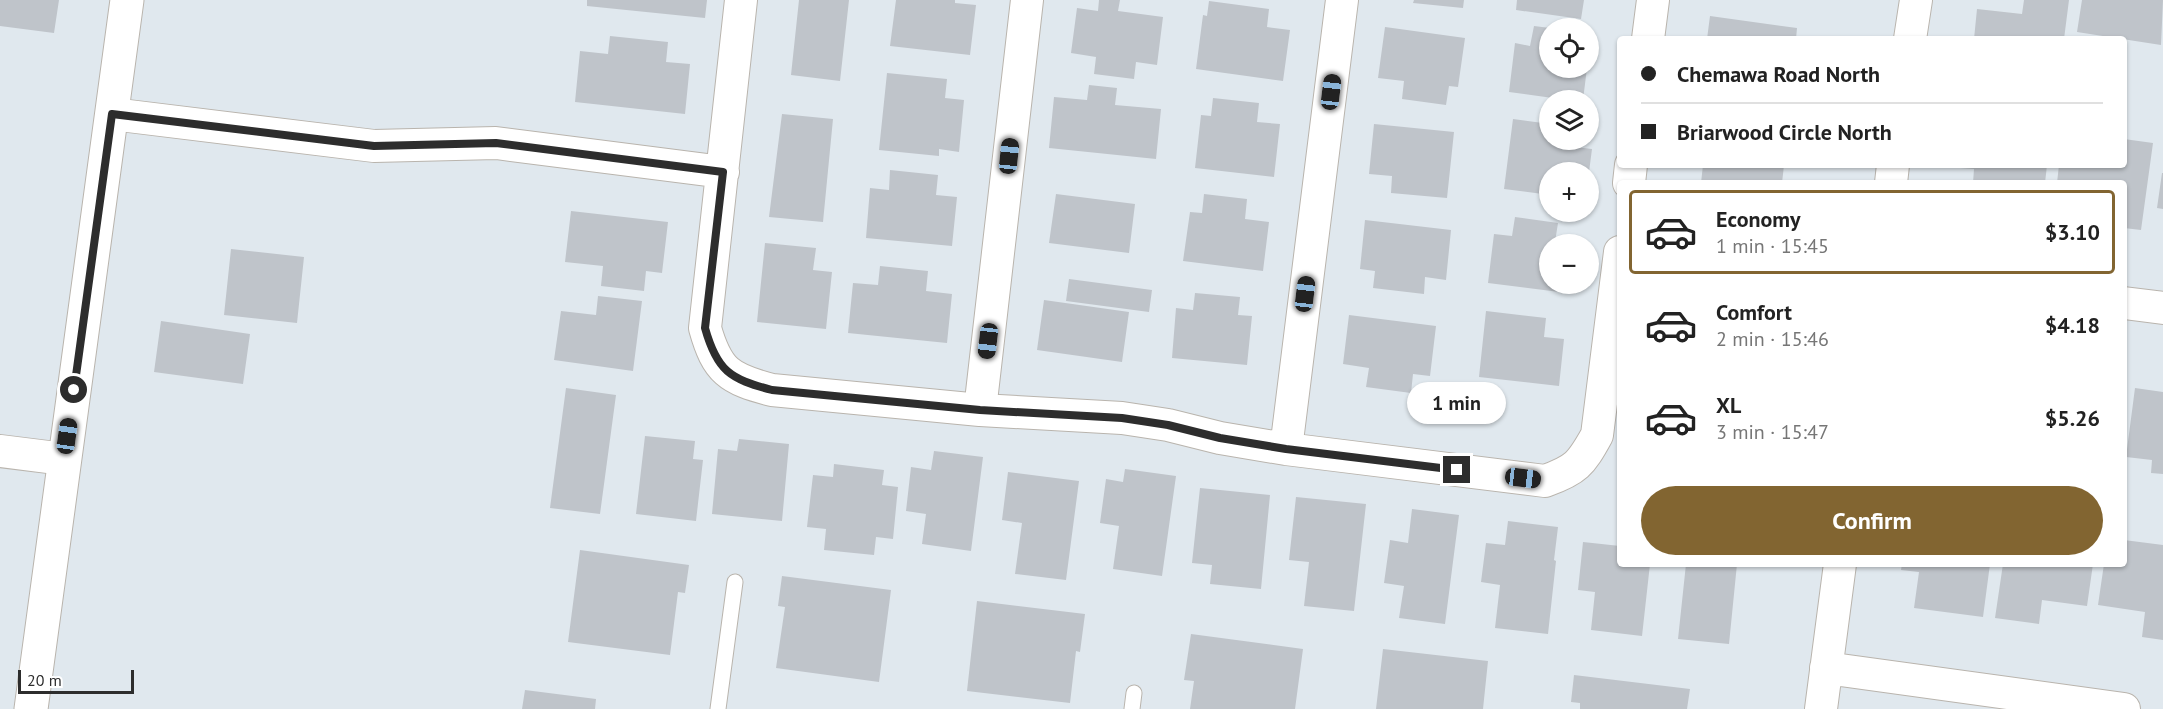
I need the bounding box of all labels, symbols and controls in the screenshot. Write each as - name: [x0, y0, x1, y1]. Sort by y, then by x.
- map controls: [1539, 18, 1599, 294]
- button: locate: [1539, 18, 1599, 78]
- text: Chemawa Road North: [1677, 60, 1880, 88]
- car: [1320, 73, 1342, 111]
- button: layers: [1539, 90, 1599, 150]
- text: Briarwood Circle North: [1677, 118, 1892, 146]
- car: [998, 137, 1020, 175]
- button: +: [1539, 162, 1599, 222]
- icon: car: [1644, 205, 1698, 259]
- text: Economy: [1716, 205, 1800, 233]
- text: $3.10: [2045, 218, 2100, 246]
- text: 1 min · 15:45: [1716, 233, 1829, 259]
- button: −: [1539, 234, 1599, 294]
- car: [1294, 275, 1316, 313]
- icon: car: [1644, 298, 1698, 352]
- text: Comfort: [1716, 298, 1792, 326]
- text: $4.18: [2045, 311, 2100, 339]
- car: [977, 322, 999, 360]
- text: 2 min · 15:46: [1716, 326, 1829, 352]
- route start: [60, 376, 87, 403]
- callout: 1 min: [1408, 383, 1506, 425]
- text: 1 min: [1432, 390, 1481, 416]
- icon: car: [1644, 391, 1698, 445]
- text: XL: [1716, 391, 1741, 419]
- text: $5.26: [2045, 404, 2100, 432]
- car: [56, 417, 78, 455]
- text: 3 min · 15:47: [1716, 419, 1829, 445]
- route end: [1443, 456, 1470, 483]
- car: [1504, 467, 1542, 489]
- button: Confirm: [1641, 486, 2103, 555]
- scale bar: [18, 667, 134, 694]
- text: 20 m: [27, 670, 62, 690]

